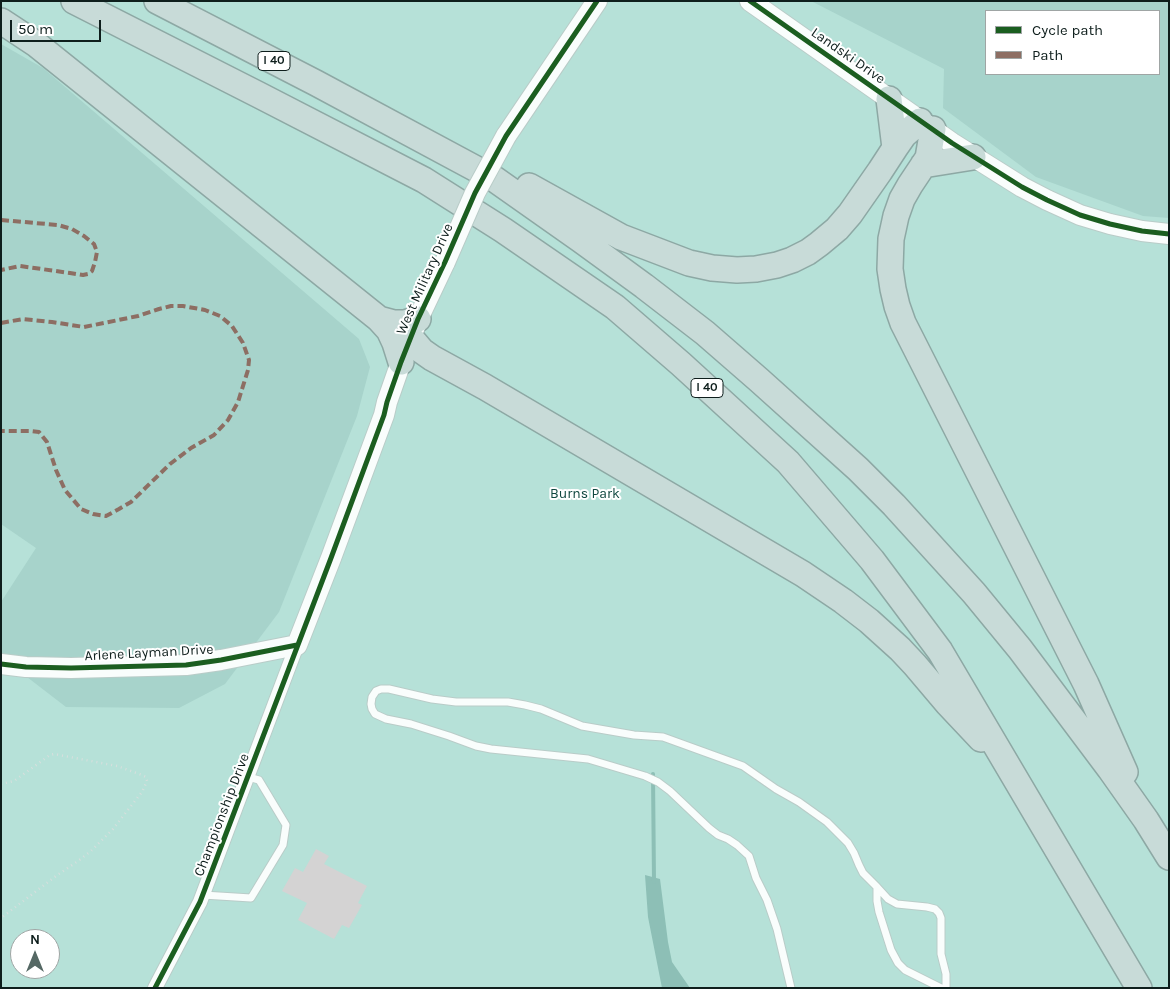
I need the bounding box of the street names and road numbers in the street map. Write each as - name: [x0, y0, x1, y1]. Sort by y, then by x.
- street label: Landski Drive: [808, 24, 888, 88]
- road number: I 40: [258, 51, 290, 70]
- street label: West Military Drive: [393, 221, 457, 337]
- road number: I 40: [691, 378, 723, 398]
- street label: Arlene Layman Drive: [84, 641, 214, 665]
- street label: Championship Drive: [191, 751, 253, 879]

